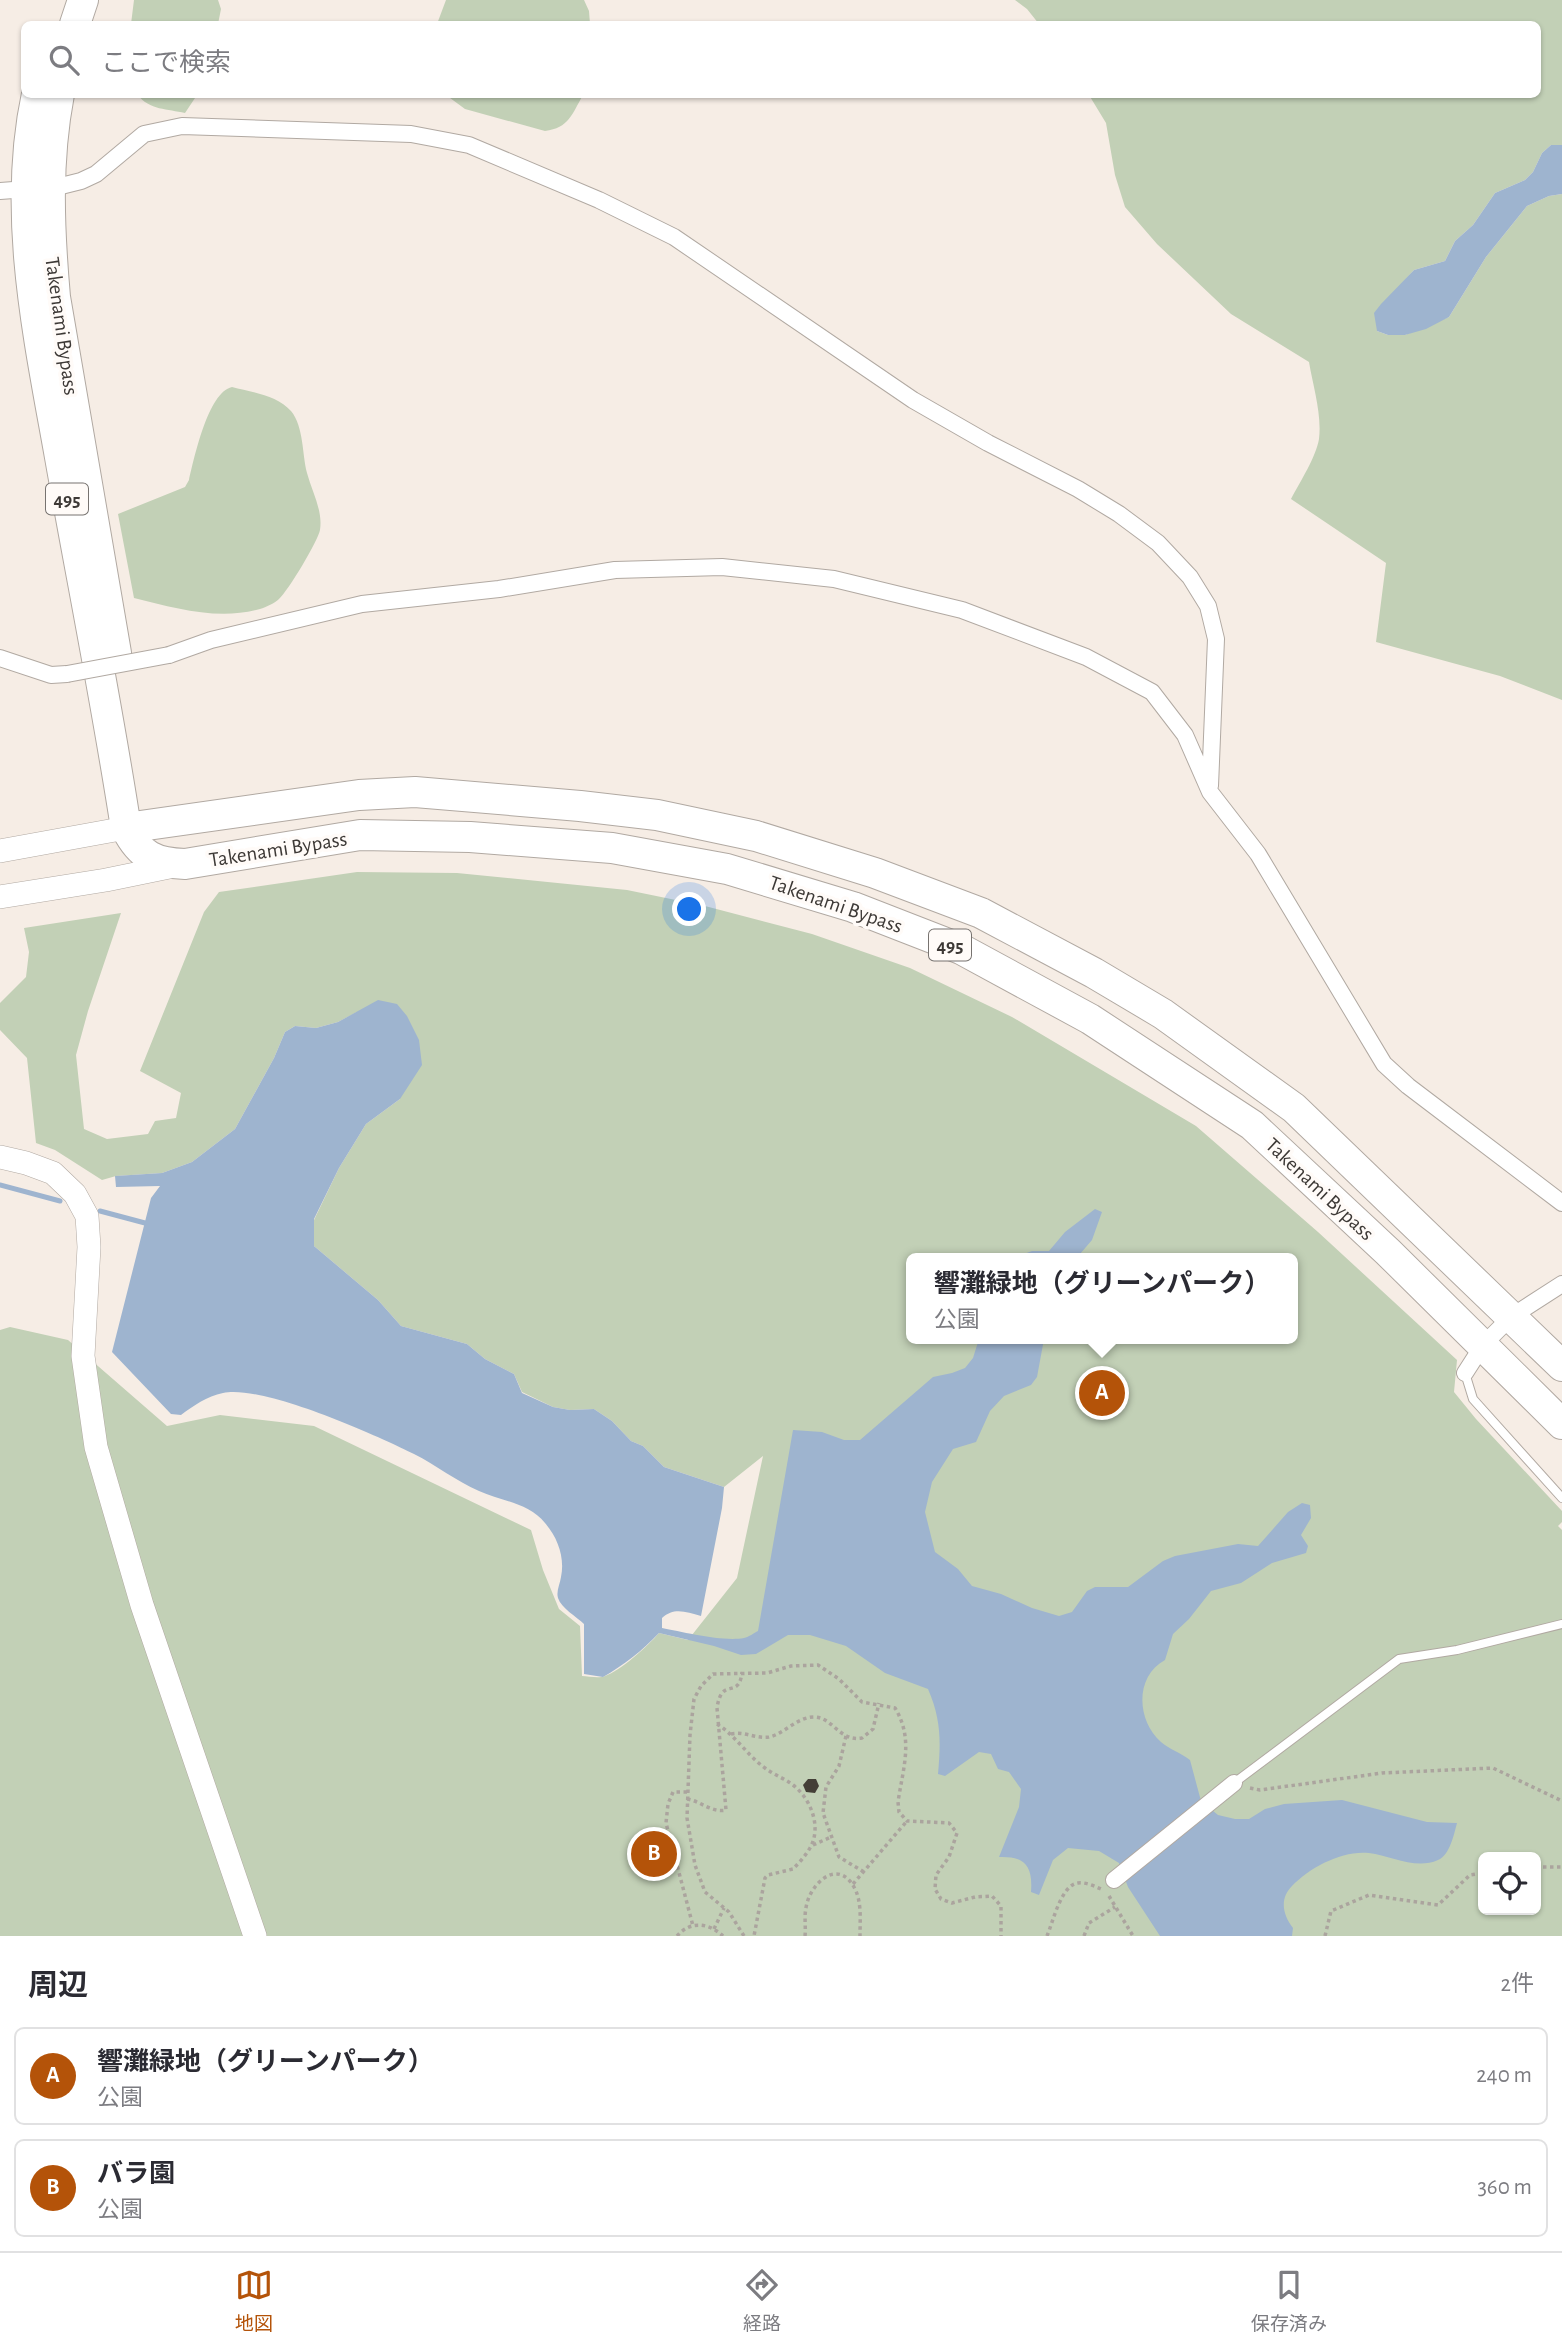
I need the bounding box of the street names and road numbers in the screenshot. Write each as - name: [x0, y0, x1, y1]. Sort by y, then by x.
- street label: Takenami Bypass: [41, 256, 82, 397]
- road number: 495: [46, 484, 88, 514]
- street label: Takenami Bypass: [208, 828, 349, 871]
- street label: Takenami Bypass: [767, 872, 905, 937]
- road number: 495: [929, 930, 971, 960]
- street label: Takenami Bypass: [1262, 1134, 1378, 1245]

